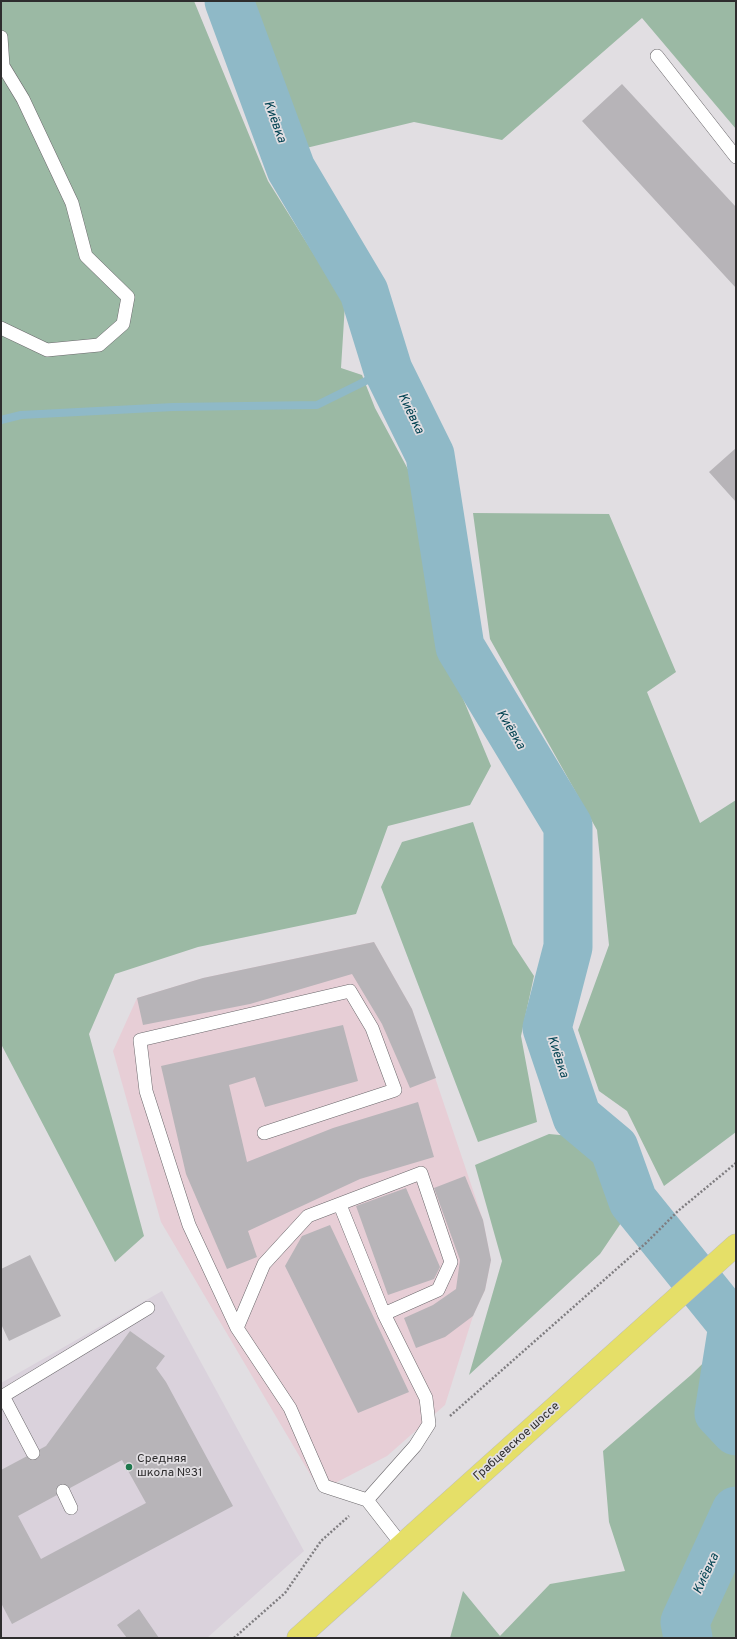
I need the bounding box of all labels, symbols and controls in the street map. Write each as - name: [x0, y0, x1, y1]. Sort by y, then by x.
- water label: Киёвка: [259, 99, 289, 145]
- water label: Киёвка: [393, 391, 427, 437]
- water label: Киёвка: [492, 707, 528, 753]
- water label: Киёвка: [543, 1034, 571, 1080]
- street label: Грабцевское шоссе: [471, 1400, 563, 1484]
- place label: Средняя школа №31: [137, 1453, 202, 1481]
- marker: Средняя школа №31: [124, 1462, 134, 1472]
- water label: Киёвка: [691, 1551, 723, 1597]

